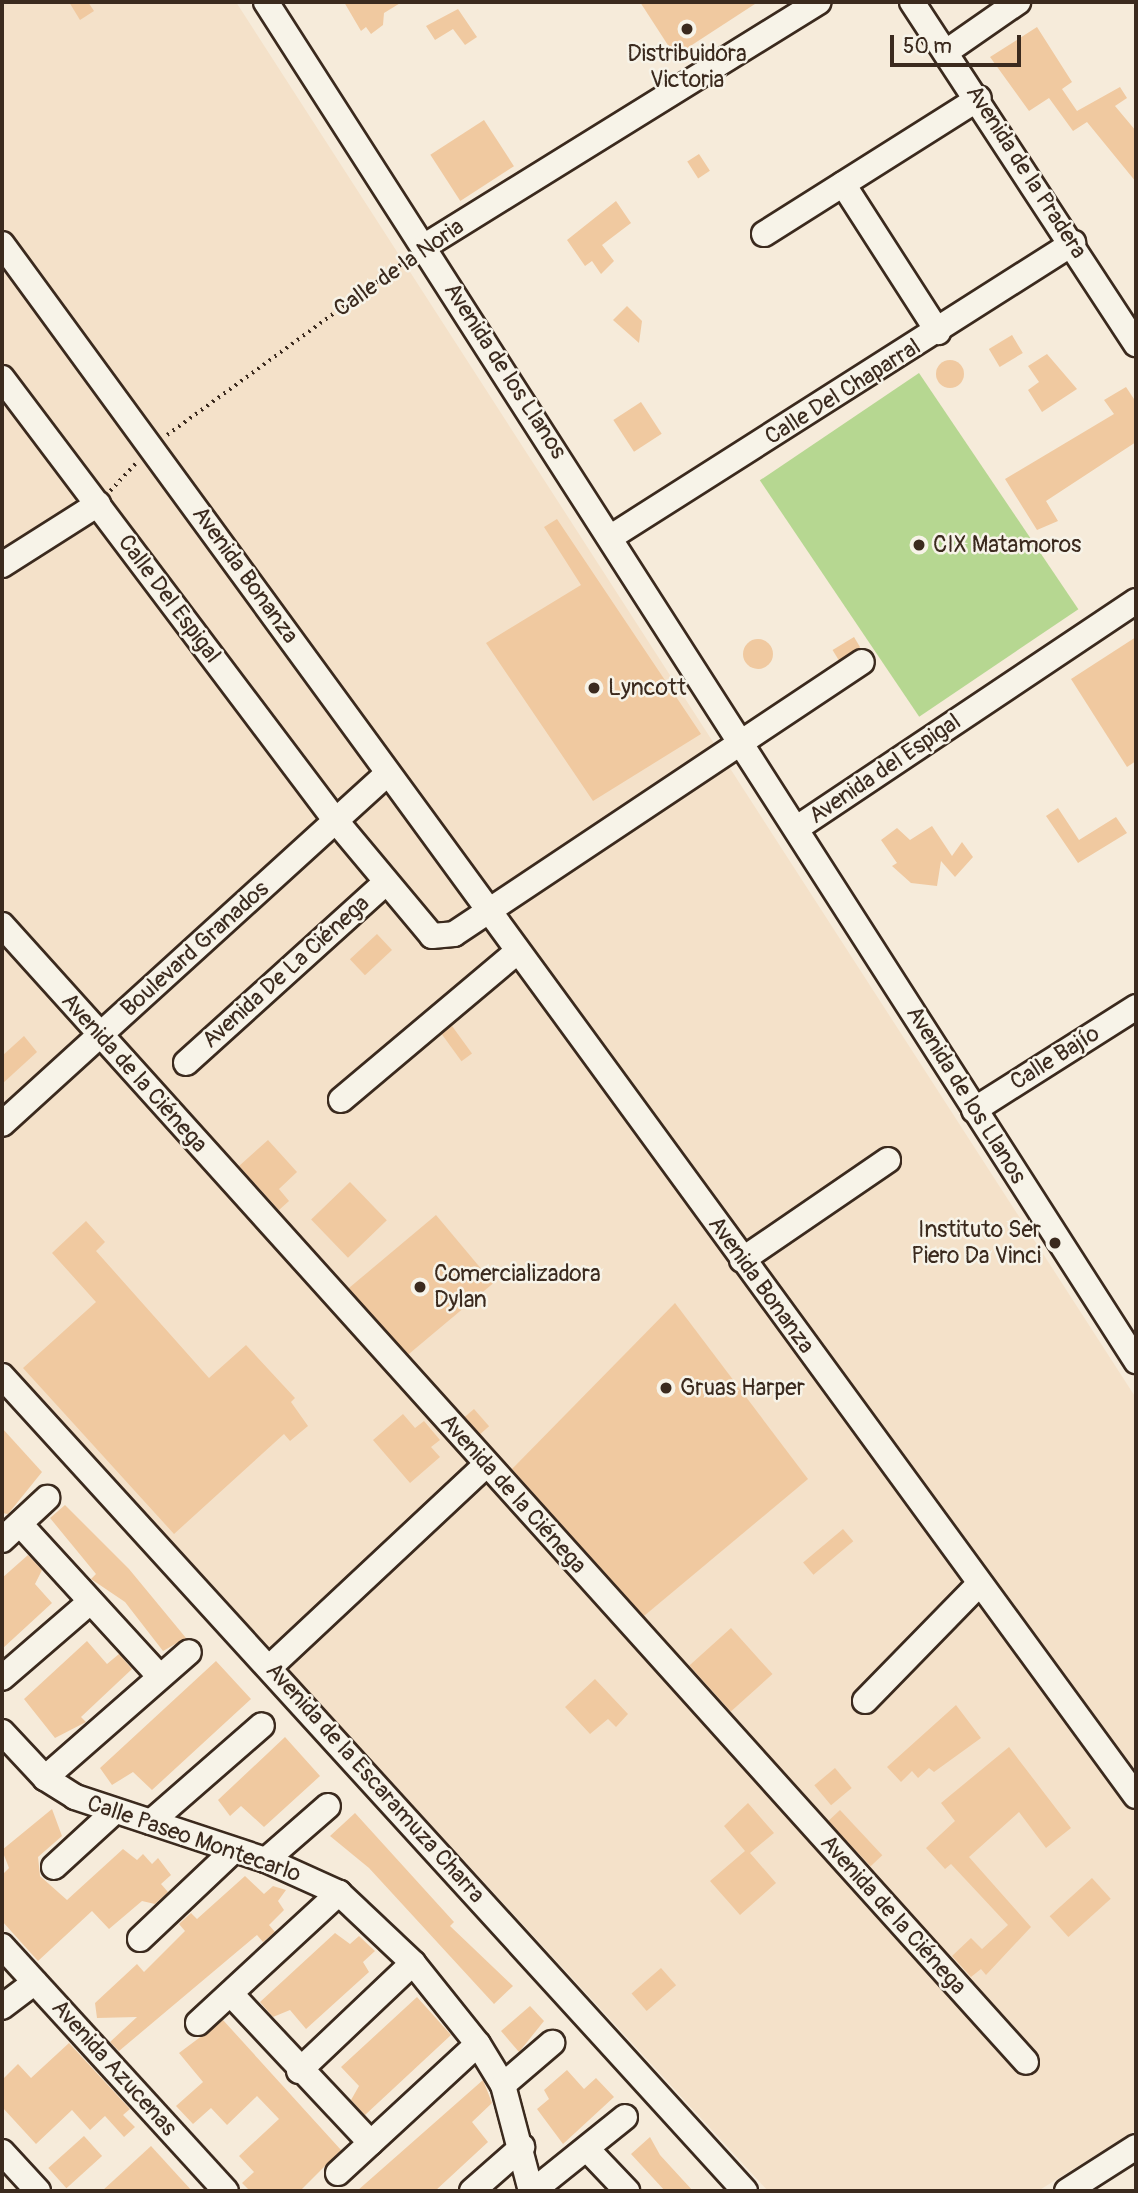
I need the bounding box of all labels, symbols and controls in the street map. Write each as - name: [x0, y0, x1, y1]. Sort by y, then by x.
- marker: Distribuidora Victoria: [679, 21, 695, 37]
- scale bar: [893, 21, 1024, 65]
- text: 50 m: [903, 33, 952, 60]
- place label: Distribuidora Victoria: [627, 40, 747, 94]
- street label: Avenida de la Pradera: [960, 80, 1092, 264]
- street label: Calle de la Noria: [329, 213, 469, 323]
- street label: Avenida de los Llanos: [438, 278, 572, 464]
- street label: Calle Del Chaparral: [760, 333, 926, 451]
- street label: Avenida Bonanza: [186, 501, 304, 649]
- street label: Calle Del Espigal: [112, 529, 226, 669]
- place label: CIX Matamoros: [933, 531, 1081, 559]
- marker: CIX Matamoros: [911, 537, 927, 553]
- place label: Lyncott: [608, 674, 686, 702]
- marker: Lyncott: [586, 680, 602, 696]
- street label: Avenida del Espigal: [804, 708, 966, 830]
- street label: Boulevard Granados: [115, 875, 275, 1023]
- street label: Avenida De La Ciénega: [197, 890, 375, 1054]
- street label: Avenida de la Ciénega: [55, 988, 213, 1158]
- street label: Avenida de los Llanos: [900, 1001, 1032, 1189]
- street label: Calle Bajío: [1005, 1020, 1105, 1096]
- street label: Avenida Bonanza: [702, 1211, 820, 1359]
- place label: Instituto Ser Piero Da Vinci: [911, 1216, 1041, 1270]
- marker: Instituto Ser Piero Da Vinci: [1047, 1235, 1063, 1251]
- place label: Comercializadora Dylan: [434, 1260, 601, 1314]
- marker: Comercializadora Dylan: [412, 1279, 428, 1295]
- place label: Gruas Harper: [680, 1374, 805, 1402]
- marker: Gruas Harper: [658, 1380, 674, 1396]
- street label: Avenida de la Ciénega: [434, 1409, 592, 1579]
- street label: Avenida de la Escaramuza Charra: [260, 1657, 490, 1909]
- street label: Calle Paseo Montecarlo: [84, 1789, 304, 1889]
- street label: Avenida de la Ciénega: [814, 1830, 972, 2000]
- street label: Avenida Azucenas: [46, 1994, 182, 2142]

